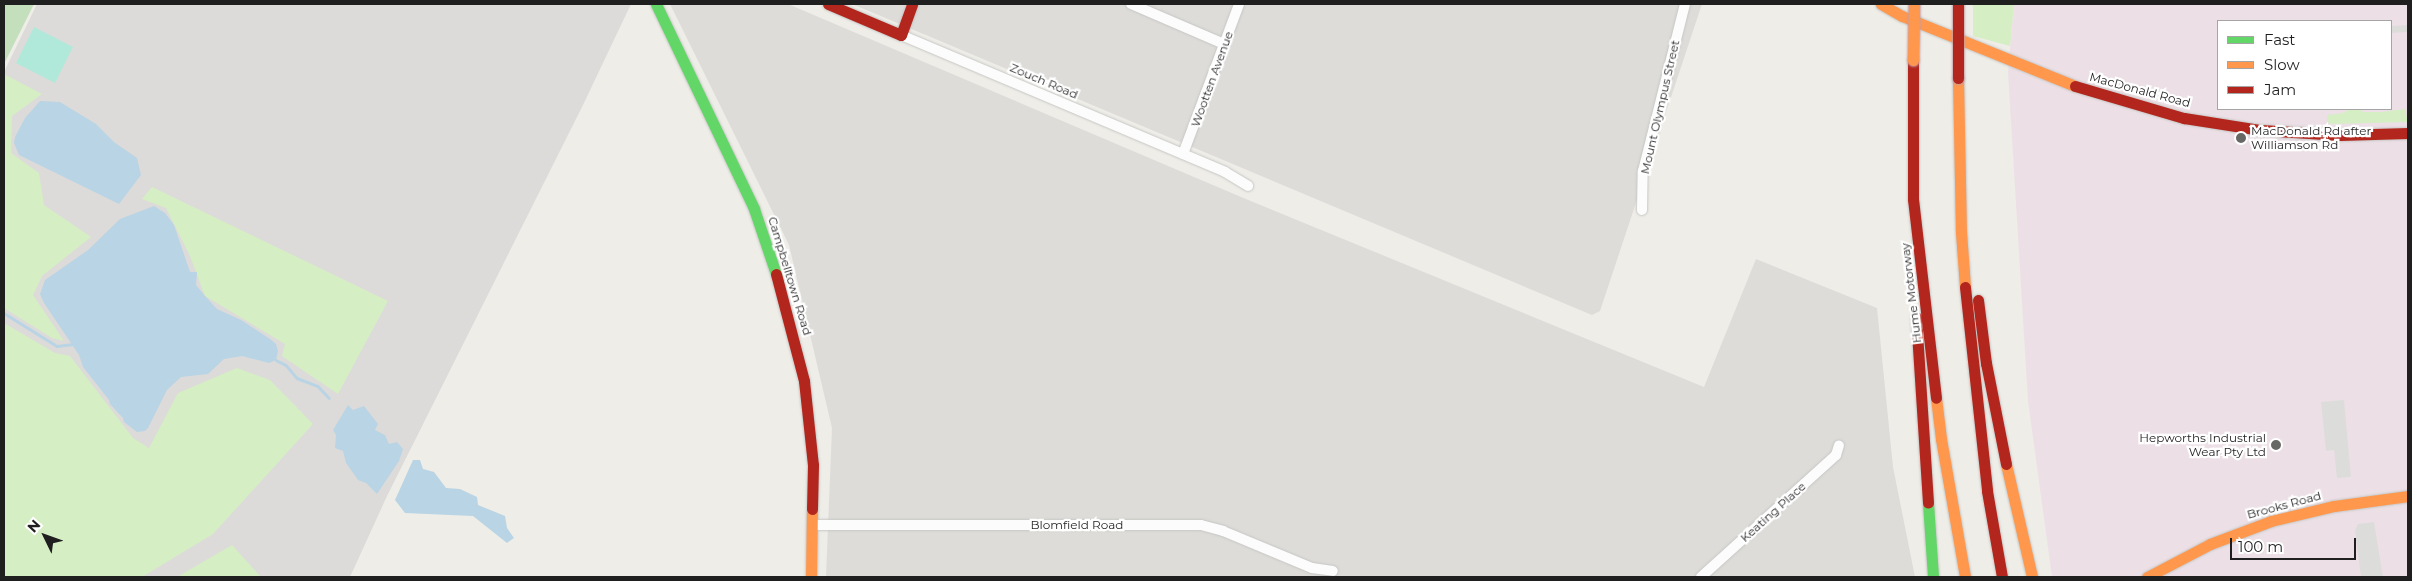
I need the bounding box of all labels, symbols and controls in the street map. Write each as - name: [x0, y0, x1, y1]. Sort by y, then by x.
- legend: [2217, 20, 2392, 110]
- street label: Wootten Avenue: [1188, 29, 1236, 129]
- text: Fast: [2264, 30, 2295, 49]
- street label: Mount Olympus Street: [1638, 39, 1682, 175]
- text: Slow: [2264, 55, 2300, 74]
- street label: Zouch Road: [1008, 60, 1080, 102]
- street label: MacDonald Road: [2088, 70, 2192, 110]
- text: Jam: [2264, 80, 2296, 99]
- place label: MacDonald Rd after Williamson Rd: [2251, 124, 2371, 152]
- marker: MacDonald Rd after Williamson Rd: [2235, 132, 2247, 144]
- street label: Campbelltown Road: [765, 215, 815, 337]
- street label: Hume Motorway: [1898, 242, 1924, 344]
- place label: Hepworths Industrial Wear Pty Ltd: [2139, 431, 2266, 459]
- marker: Hepworths Industrial Wear Pty Ltd: [2270, 439, 2282, 451]
- street label: Keating Place: [1737, 479, 1809, 545]
- street label: Brooks Road: [2245, 488, 2323, 522]
- north arrow: [20, 511, 70, 561]
- text: N: [23, 516, 44, 536]
- street label: Blomfield Road: [1031, 518, 1123, 532]
- scale bar: [2232, 528, 2358, 560]
- text: 100 m: [2238, 537, 2283, 556]

